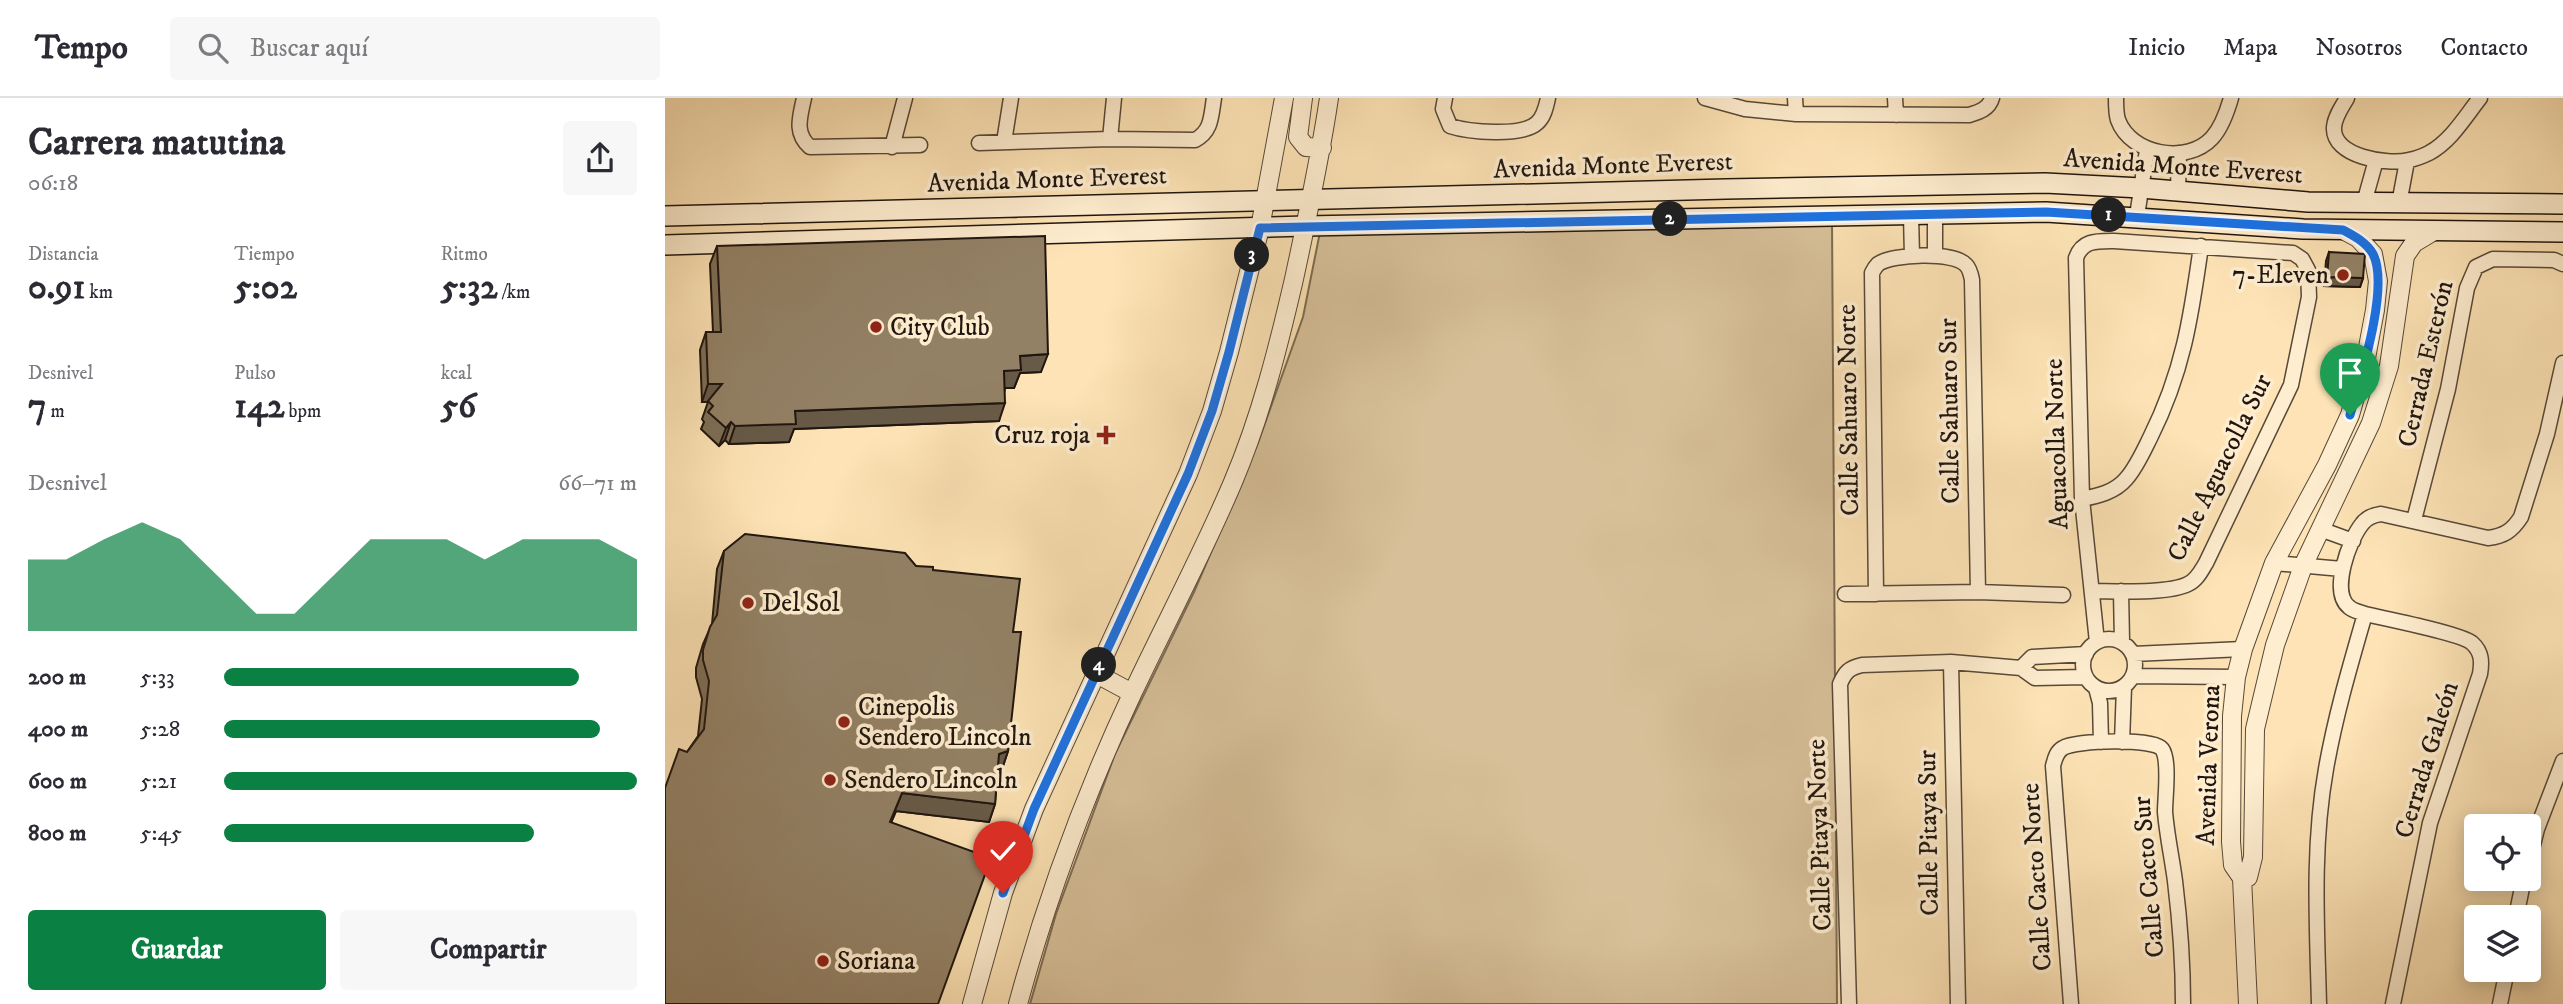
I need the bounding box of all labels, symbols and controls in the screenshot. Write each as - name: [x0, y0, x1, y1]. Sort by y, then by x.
- search box: [170, 17, 660, 80]
- text: Tempo: [35, 28, 128, 69]
- icon: search: [194, 29, 232, 67]
- text: Buscar aquí: [250, 32, 368, 65]
- text: Inicio: [2128, 33, 2185, 63]
- text: Mapa: [2223, 33, 2278, 63]
- text: Nosotros: [2316, 33, 2402, 63]
- text: Contacto: [2440, 33, 2528, 63]
- text: Carrera matutina: [28, 119, 285, 167]
- button: share: [563, 121, 637, 195]
- street label: Avenida Monte Everest: [2062, 142, 2304, 192]
- street label: Avenida Monte Everest: [1493, 145, 1733, 187]
- street label: Avenida Monte Everest: [927, 159, 1167, 201]
- text: 06:18: [28, 169, 78, 198]
- pin: 1: [2091, 198, 2127, 232]
- pin: 2: [1653, 202, 1688, 236]
- text: 1: [2105, 203, 2112, 226]
- text: 2: [1665, 207, 1674, 230]
- pin: 3: [1235, 238, 1269, 272]
- text: Distancia: [28, 243, 99, 266]
- text: Tiempo: [234, 243, 294, 266]
- text: Ritmo: [441, 243, 488, 266]
- text: 3: [1248, 243, 1255, 266]
- place label: 7-Eleven: [2232, 259, 2329, 292]
- text: 0.91: [28, 266, 85, 310]
- text: 5:02: [234, 266, 297, 310]
- text: 5:32: [441, 266, 497, 310]
- marker: 7-Eleven: [2335, 267, 2351, 283]
- street label: Cerrada Esterón: [2391, 277, 2461, 451]
- text: km: [85, 281, 113, 304]
- text: /km: [497, 281, 530, 304]
- street label: Calle Sahuaro Norte: [1831, 304, 1867, 516]
- place label: City Club: [890, 311, 990, 344]
- street label: Calle Sahuaro Sur: [1932, 318, 1968, 504]
- marker: City Club: [868, 319, 884, 335]
- pin: [2320, 343, 2380, 415]
- icon: arrive: [2331, 354, 2369, 392]
- street label: Aguacolla Norte: [2038, 358, 2076, 530]
- text: Desnivel: [28, 362, 93, 385]
- text: Pulso: [234, 362, 276, 385]
- text: kcal: [441, 362, 472, 385]
- street label: Calle Aguacolla Sur: [2160, 368, 2280, 567]
- text: 7: [28, 385, 46, 429]
- text: 142: [234, 385, 285, 429]
- text: 56: [441, 385, 476, 429]
- text: m: [46, 400, 65, 423]
- text: bpm: [285, 400, 321, 423]
- place label: Cruz roja: [994, 419, 1090, 452]
- marker: Cruz roja: [1096, 425, 1116, 445]
- text: Desnivel: [28, 469, 107, 498]
- text: 66–71 m: [558, 469, 637, 498]
- place label: Del Sol: [762, 587, 840, 620]
- marker: Del Sol: [740, 595, 756, 611]
- pin: 4: [1081, 648, 1117, 682]
- text: 4: [1093, 653, 1104, 676]
- text: 200 m: [28, 663, 86, 692]
- text: 5:33: [140, 663, 175, 692]
- street label: Cerrada Galeón: [2388, 677, 2467, 842]
- street label: Avenida Verona: [2190, 684, 2228, 846]
- place label: Cinepolis Sendero Lincoln: [858, 691, 1032, 754]
- marker: Cinepolis Sendero Lincoln: [836, 714, 852, 730]
- text: 400 m: [28, 715, 88, 744]
- text: 5:28: [140, 715, 180, 744]
- street label: Calle Pitaya Norte: [1800, 738, 1840, 932]
- street label: Calle Pitaya Sur: [1911, 749, 1947, 916]
- place label: Sendero Lincoln: [844, 764, 1018, 797]
- text: 600 m: [28, 767, 87, 796]
- text: 5:21: [140, 767, 177, 796]
- marker: Sendero Lincoln: [822, 772, 838, 788]
- street label: Calle Cacto Norte: [2014, 782, 2060, 972]
- street label: Calle Cacto Sur: [2125, 794, 2173, 959]
- map controls: [2464, 814, 2541, 982]
- button: locate: [2464, 814, 2541, 891]
- text: 800 m: [28, 819, 86, 848]
- text: 5:45: [140, 819, 182, 848]
- pin: [973, 821, 1033, 893]
- icon: check: [984, 832, 1022, 870]
- button: layers: [2464, 905, 2541, 982]
- button: Guardar: [28, 910, 326, 990]
- button: Compartir: [340, 910, 637, 990]
- place label: Soriana: [837, 945, 915, 978]
- marker: Soriana: [815, 953, 831, 969]

